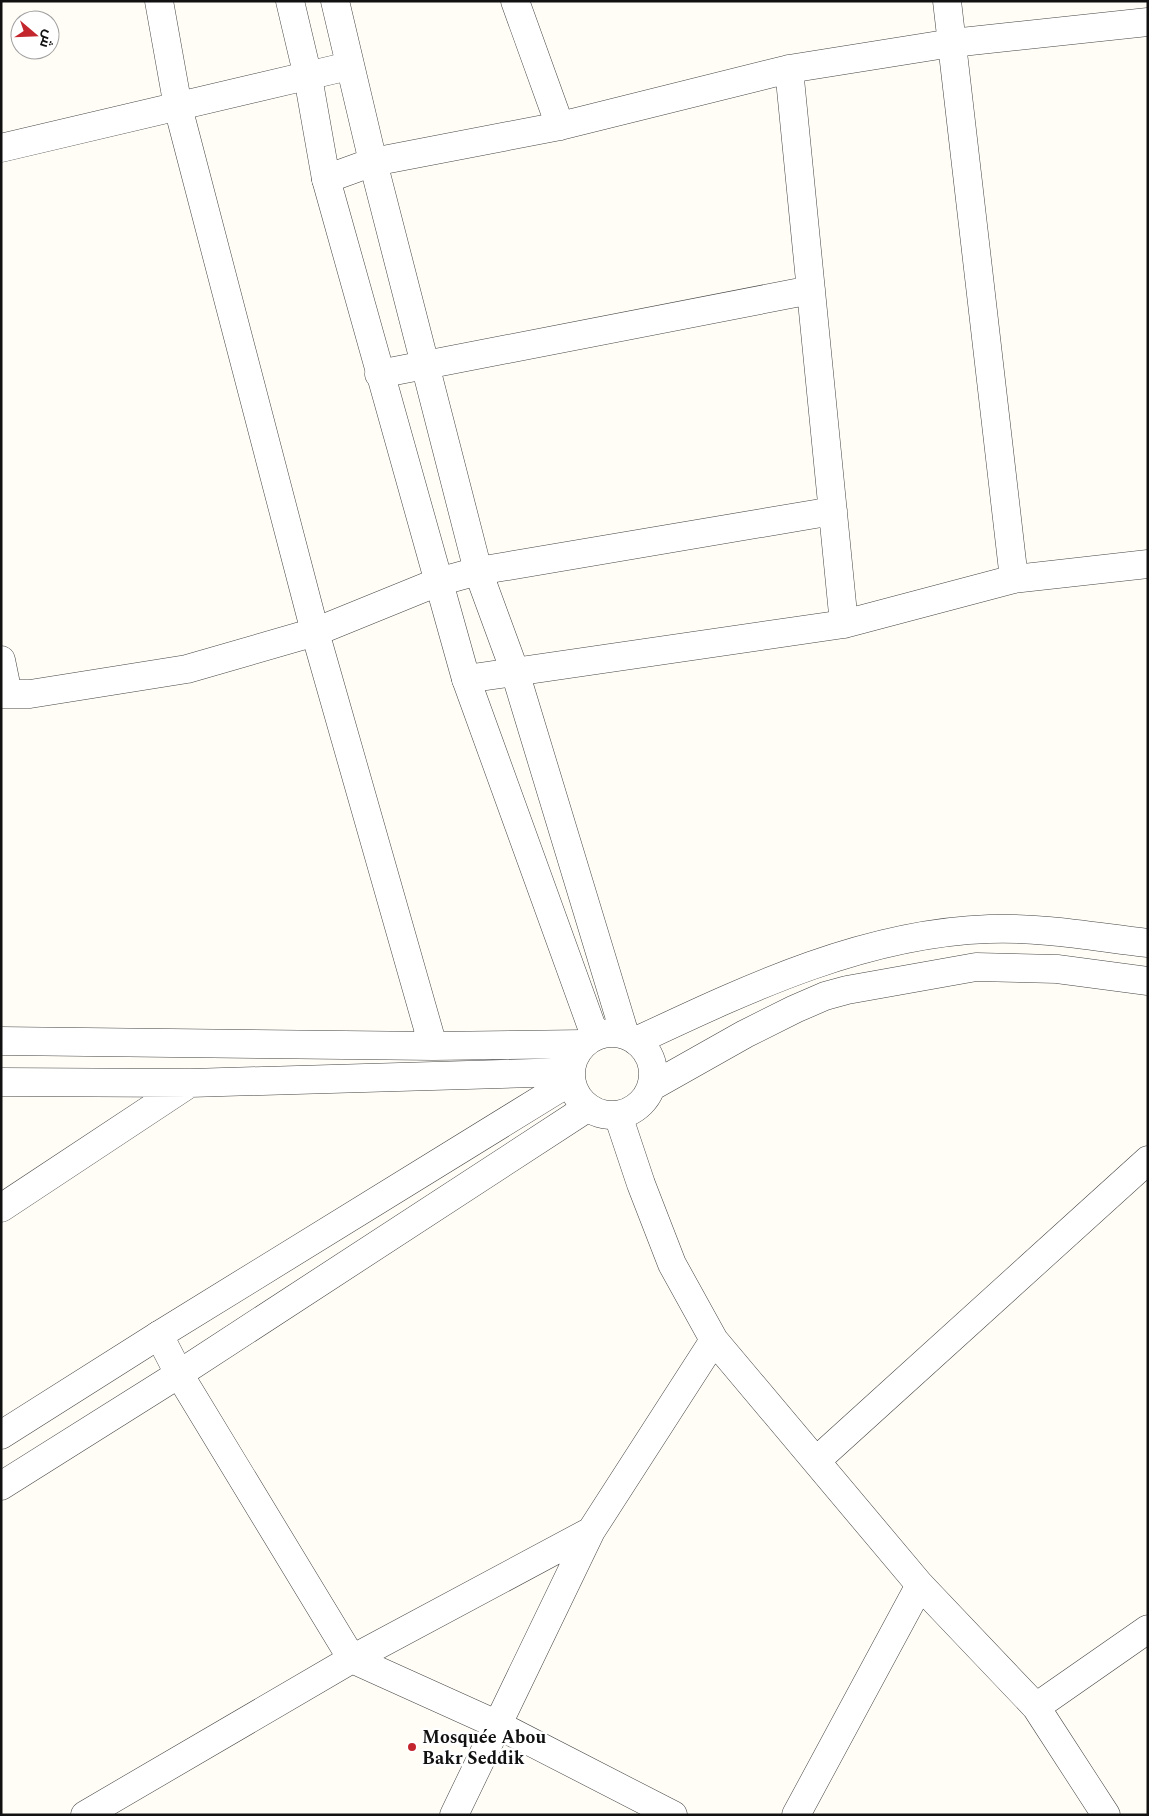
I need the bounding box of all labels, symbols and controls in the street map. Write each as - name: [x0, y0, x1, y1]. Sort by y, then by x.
- north arrow: [10, 10, 60, 60]
- text: ش: [34, 27, 60, 51]
- place label: Mosquée Abou Bakr Seddik: [422, 1724, 546, 1772]
- marker: Mosquée Abou Bakr Seddik: [406, 1741, 418, 1753]

